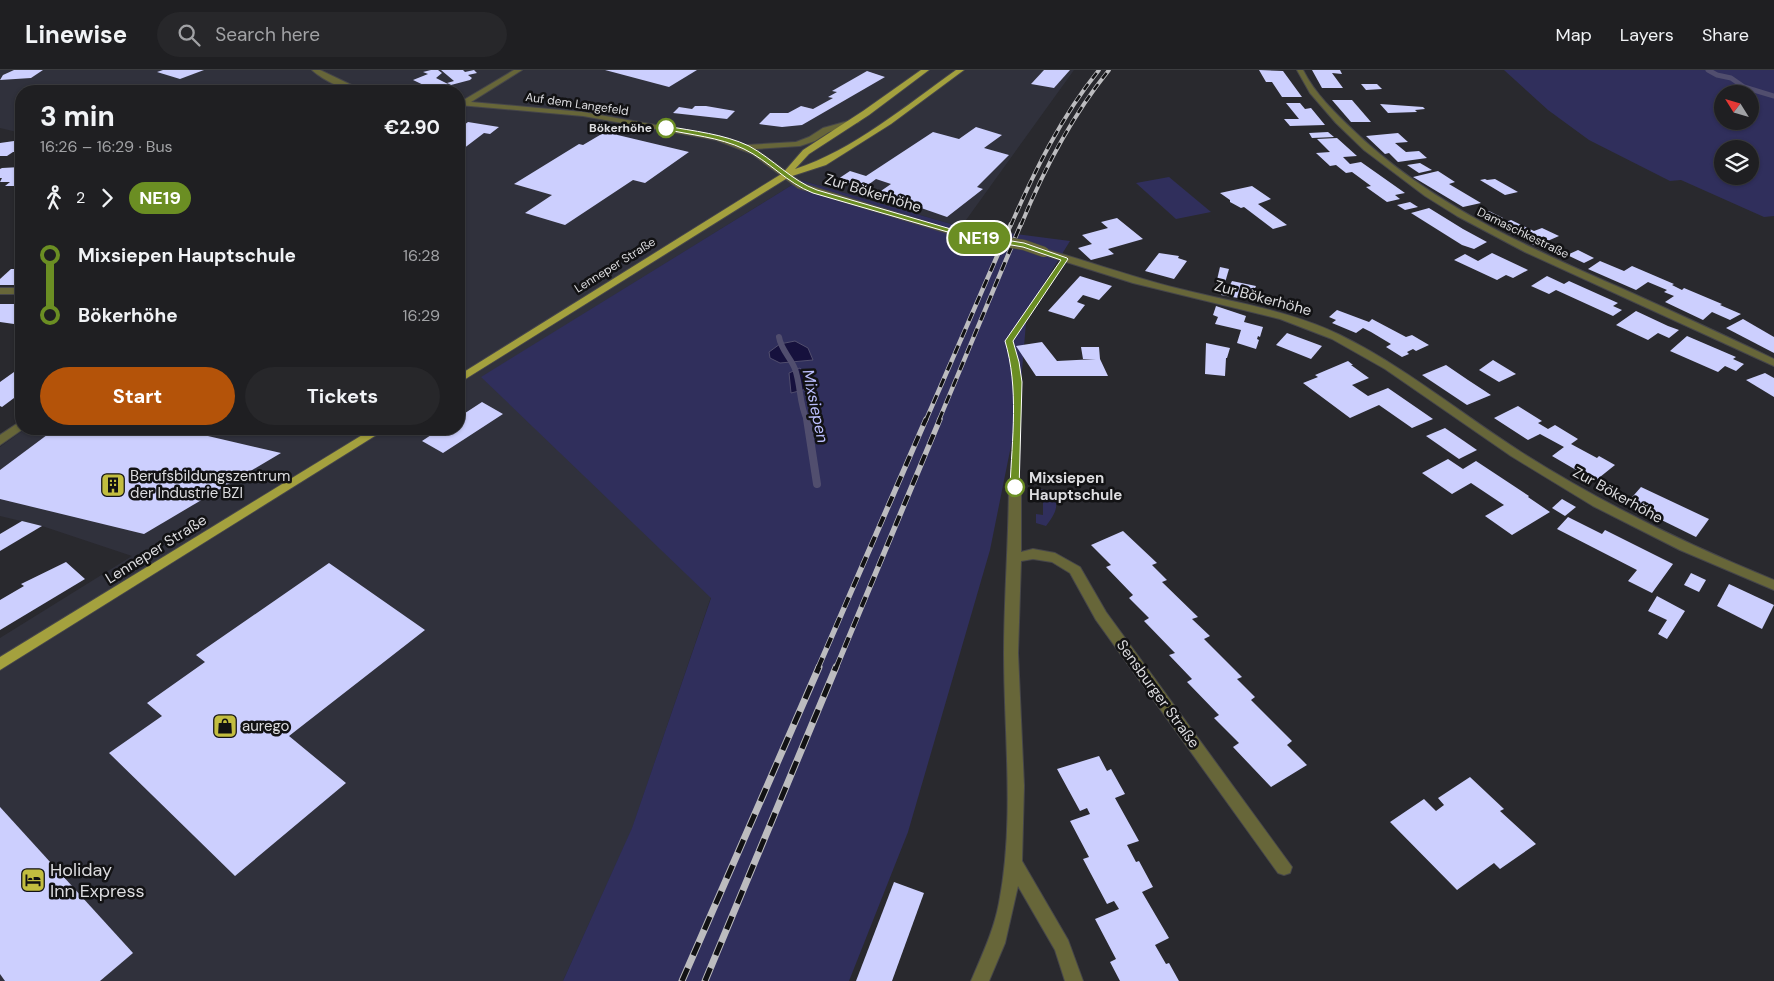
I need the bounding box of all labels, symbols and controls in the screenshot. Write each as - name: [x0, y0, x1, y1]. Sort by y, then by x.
- search box: [157, 12, 507, 57]
- text: Linewise: [25, 19, 127, 50]
- icon: search: [175, 21, 203, 49]
- text: Search here: [215, 22, 320, 47]
- text: Map: [1556, 23, 1592, 47]
- text: Layers: [1620, 23, 1674, 47]
- text: Share: [1702, 23, 1749, 47]
- north arrow: [1714, 85, 1759, 130]
- map controls: [1714, 85, 1759, 185]
- street label: Auf dem Langefeld: [524, 89, 630, 119]
- text: 3 min: [40, 98, 115, 135]
- text: €2.90: [384, 115, 440, 140]
- marker: Bökerhöhe: [656, 118, 676, 138]
- place label: Bökerhöhe: [589, 120, 652, 136]
- text: 16:26 – 16:29 · Bus: [40, 136, 173, 157]
- button: layers: [1714, 140, 1759, 185]
- street label: Zur Bökerhöhe: [822, 169, 924, 217]
- icon: walk: [40, 184, 68, 212]
- icon: forward: [93, 184, 121, 212]
- text: NE19: [139, 186, 181, 210]
- text: 2: [76, 187, 85, 208]
- street label: Damaschkestraße: [1474, 204, 1572, 262]
- line badge: NE19: [944, 222, 1014, 254]
- text: NE19: [958, 226, 1000, 250]
- street label: Lenneper Straße: [571, 234, 659, 296]
- text: Mixsiepen Hauptschule: [78, 243, 296, 268]
- text: 16:28: [403, 245, 440, 266]
- street label: Zur Bökerhöhe: [1212, 275, 1314, 321]
- text: Bökerhöhe: [78, 303, 178, 328]
- text: 16:29: [403, 305, 440, 326]
- button: Start: [40, 367, 235, 425]
- button: Tickets: [245, 367, 440, 425]
- water label: Mixsiepen: [797, 367, 834, 445]
- street label: Zur Bökerhöhe: [1569, 462, 1667, 528]
- place label: Berufsbildungszentrum der Industrie BZI: [130, 466, 290, 503]
- place label: Mixsiepen Hauptschule: [1029, 468, 1122, 505]
- building icon: Berufsbildungszentrum der Industrie BZI: [100, 472, 126, 498]
- marker: Mixsiepen Hauptschule: [1005, 477, 1025, 497]
- street label: Lenneper Straße: [102, 510, 210, 588]
- street label: Sensburger Straße: [1112, 636, 1204, 752]
- shop icon: aurego: [212, 713, 238, 739]
- place label: aurego: [242, 716, 290, 736]
- place label: Holiday Inn Express: [50, 858, 145, 903]
- hotel icon: Holiday Inn Express: [20, 867, 46, 893]

